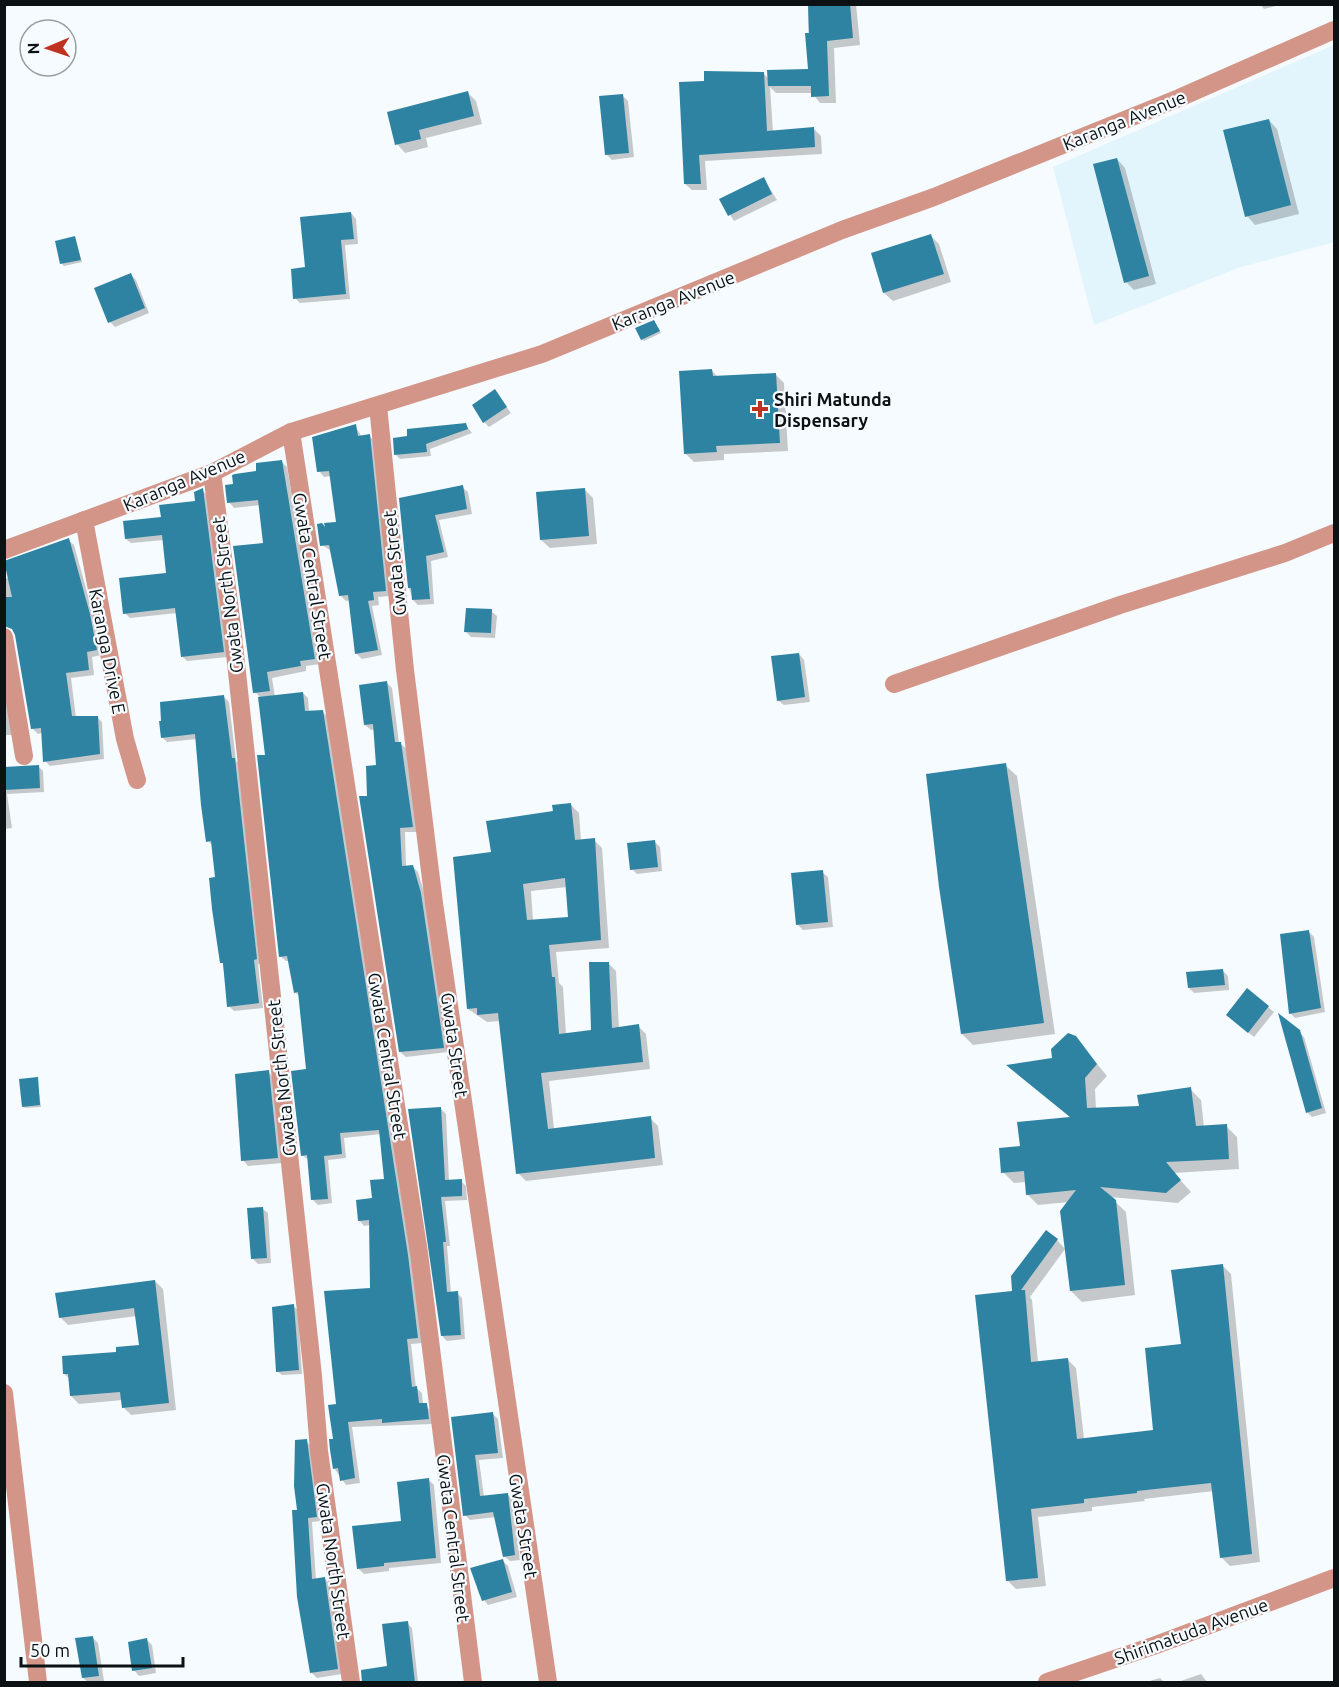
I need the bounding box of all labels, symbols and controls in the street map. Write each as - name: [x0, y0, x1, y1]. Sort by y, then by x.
- north arrow: [18, 18, 78, 78]
- text: N: [24, 42, 42, 55]
- street label: Karanga Avenue: [1060, 86, 1188, 154]
- street label: Karanga Avenue: [609, 266, 737, 334]
- place label: Shiri Matunda Dispensary: [774, 389, 892, 430]
- marker: Shiri Matunda Dispensary: [751, 400, 769, 418]
- street label: Karanga Avenue: [120, 445, 248, 515]
- street label: Gwata Central Street: [290, 491, 336, 661]
- street label: Gwata Street: [379, 509, 409, 617]
- street label: Gwata North Street: [207, 516, 247, 674]
- street label: Karanga Drive E: [86, 587, 130, 715]
- street label: Gwata Central Street: [365, 971, 411, 1141]
- street label: Gwata Street: [438, 991, 472, 1099]
- street label: Gwata North Street: [263, 999, 299, 1157]
- street label: Gwata Central Street: [434, 1453, 474, 1623]
- street label: Gwata Street: [506, 1472, 542, 1580]
- street label: Gwata North Street: [313, 1482, 355, 1640]
- street label: Shirimatuda Avenue: [1111, 1594, 1271, 1668]
- scale bar: [21, 1630, 183, 1668]
- text: 50 m: [30, 1640, 70, 1660]

